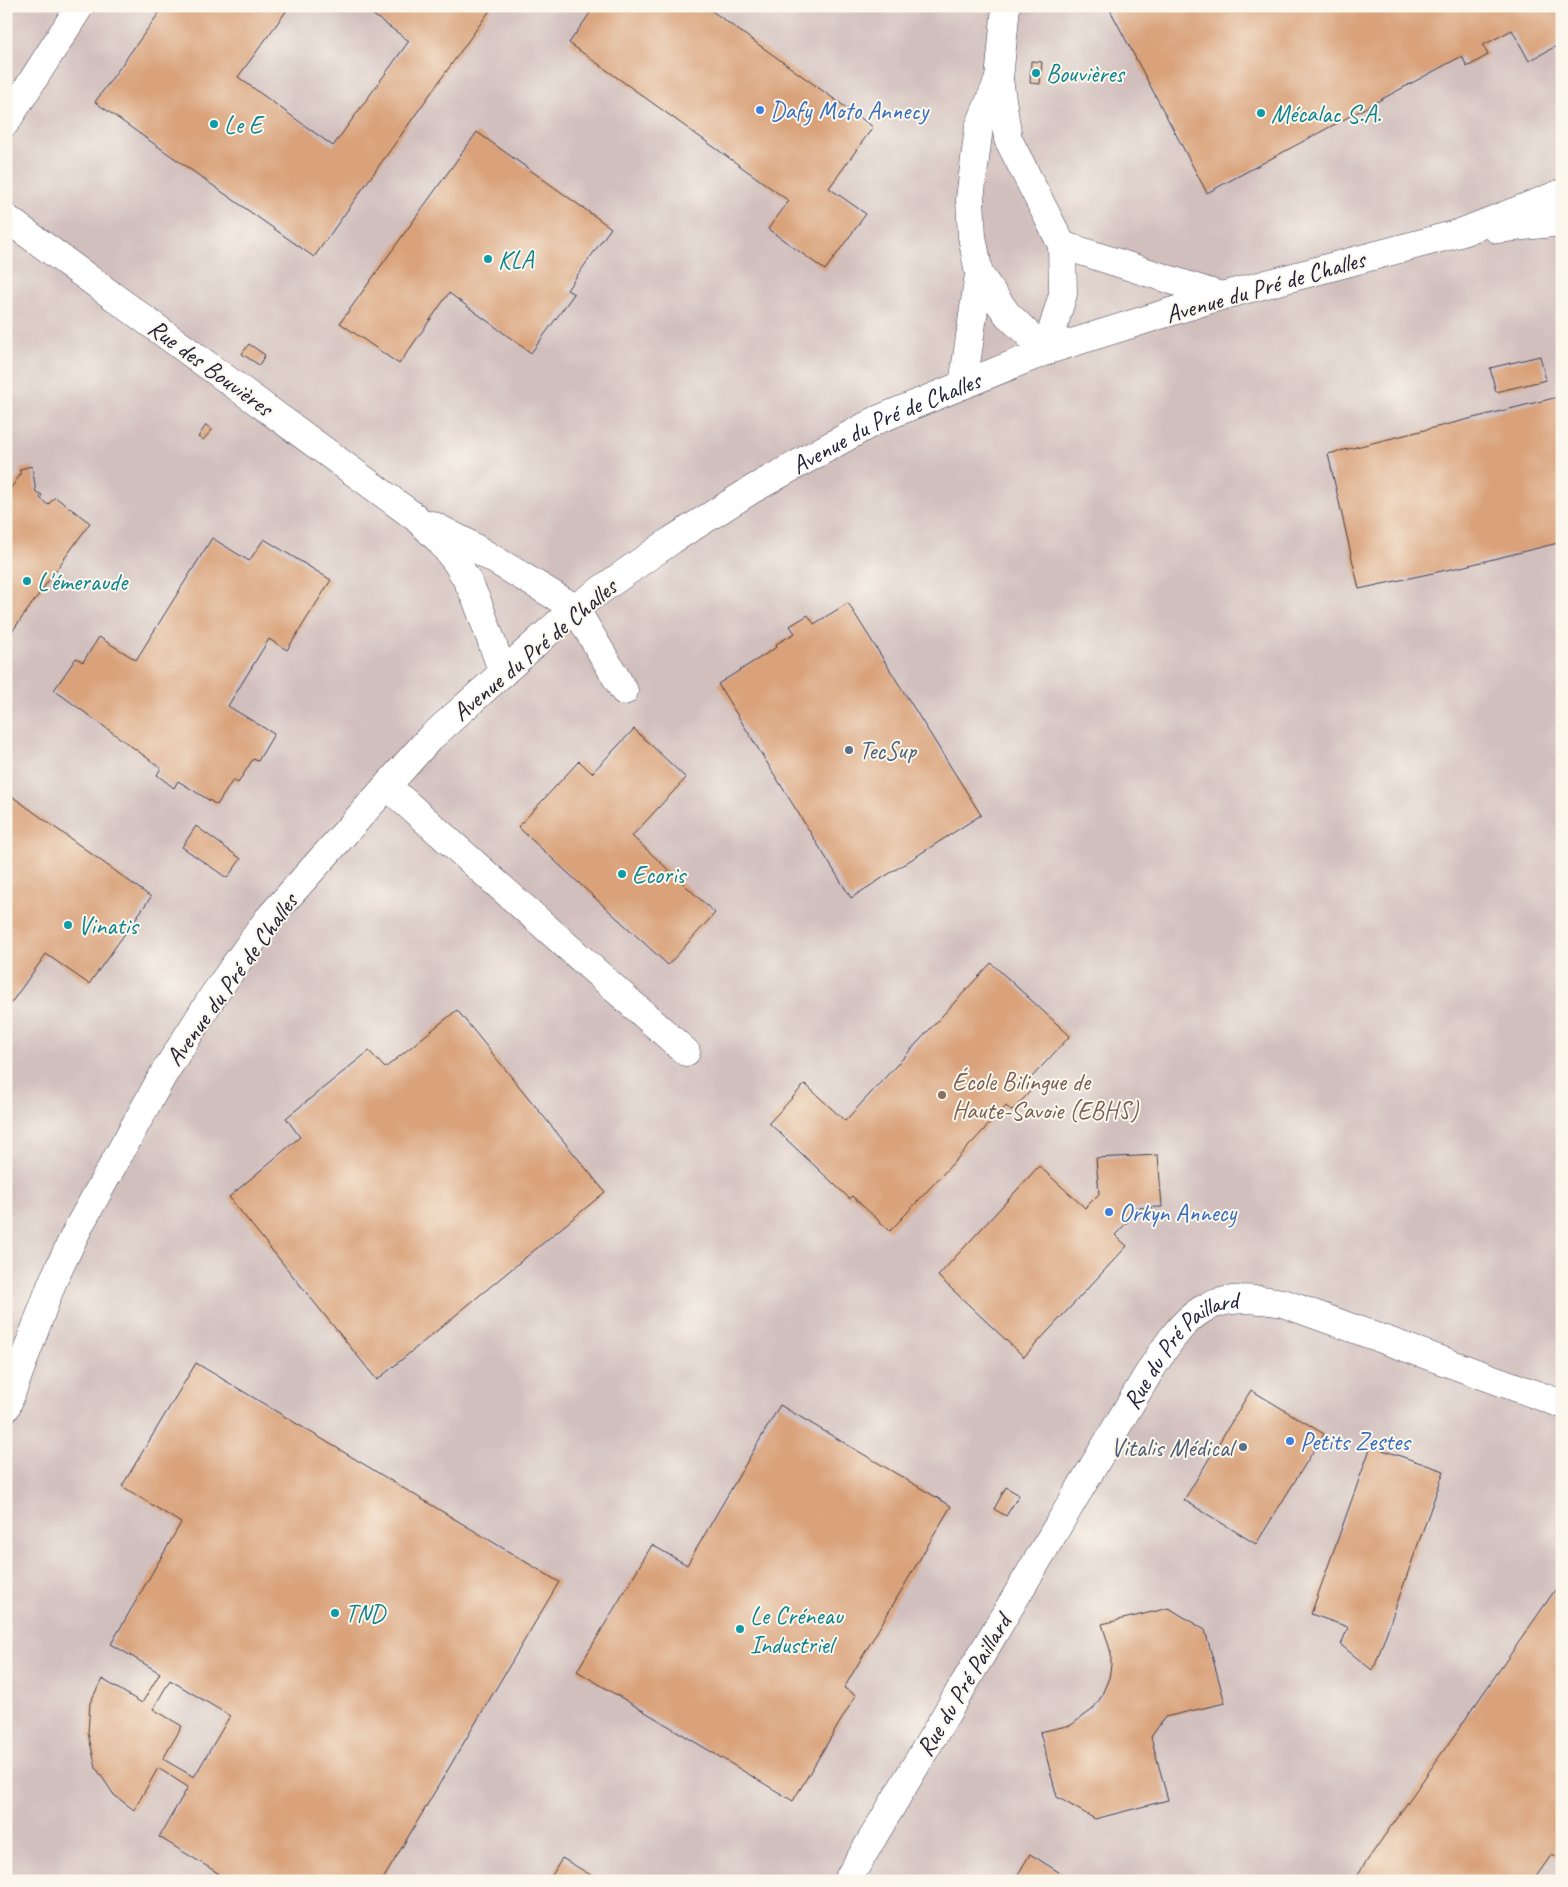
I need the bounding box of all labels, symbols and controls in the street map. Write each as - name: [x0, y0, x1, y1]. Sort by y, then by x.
- place label: Bouvières: [1046, 58, 1126, 90]
- marker: Bouvières: [1030, 67, 1042, 79]
- place label: Dafy Moto Annecy: [770, 95, 930, 127]
- place label: Mécalac S.A.: [1271, 98, 1381, 130]
- marker: Dafy Moto Annecy: [754, 104, 766, 116]
- marker: Mécalac S.A.: [1255, 107, 1267, 119]
- place label: Le E: [224, 109, 265, 141]
- marker: Le E: [208, 118, 220, 130]
- street label: Avenue du Pré de Challes: [1162, 243, 1371, 331]
- place label: KLA: [498, 244, 535, 276]
- marker: KLA: [482, 253, 494, 265]
- street label: Rue des Bouvières: [142, 312, 281, 425]
- street label: Avenue du Pré de Challes: [786, 364, 988, 481]
- place label: L'émeraude: [37, 566, 129, 598]
- street label: Avenue du Pré de Challes: [446, 570, 626, 728]
- marker: L'émeraude: [21, 575, 33, 587]
- place label: TecSup: [859, 735, 918, 767]
- marker: TecSup: [843, 744, 855, 756]
- place label: Ecoris: [632, 859, 688, 891]
- marker: Ecoris: [616, 868, 628, 880]
- street label: Avenue du Pré de Challes: [158, 885, 307, 1072]
- place label: Vinatis: [78, 910, 140, 942]
- marker: Vinatis: [62, 919, 74, 931]
- place label: École Bilingue de Haute-Savoie (EBHS): [952, 1066, 1140, 1127]
- marker: École Bilingue de Haute-Savoie (EBHS): [936, 1089, 948, 1101]
- place label: Orkyn Annecy: [1119, 1197, 1237, 1229]
- marker: Orkyn Annecy: [1103, 1206, 1115, 1218]
- street label: Rue du Pré Paillard: [1116, 1284, 1244, 1415]
- place label: Petits Zestes: [1300, 1426, 1412, 1458]
- place label: Vitalis Médical: [1111, 1432, 1238, 1464]
- marker: Petits Zestes: [1284, 1435, 1296, 1447]
- marker: Vitalis Médical: [1237, 1441, 1249, 1453]
- place label: TND: [345, 1598, 387, 1630]
- place label: Le Créneau Industriel: [750, 1600, 844, 1661]
- street label: Rue du Pré Paillard: [909, 1605, 1021, 1762]
- marker: TND: [329, 1607, 341, 1619]
- marker: Le Créneau Industriel: [734, 1623, 746, 1635]

